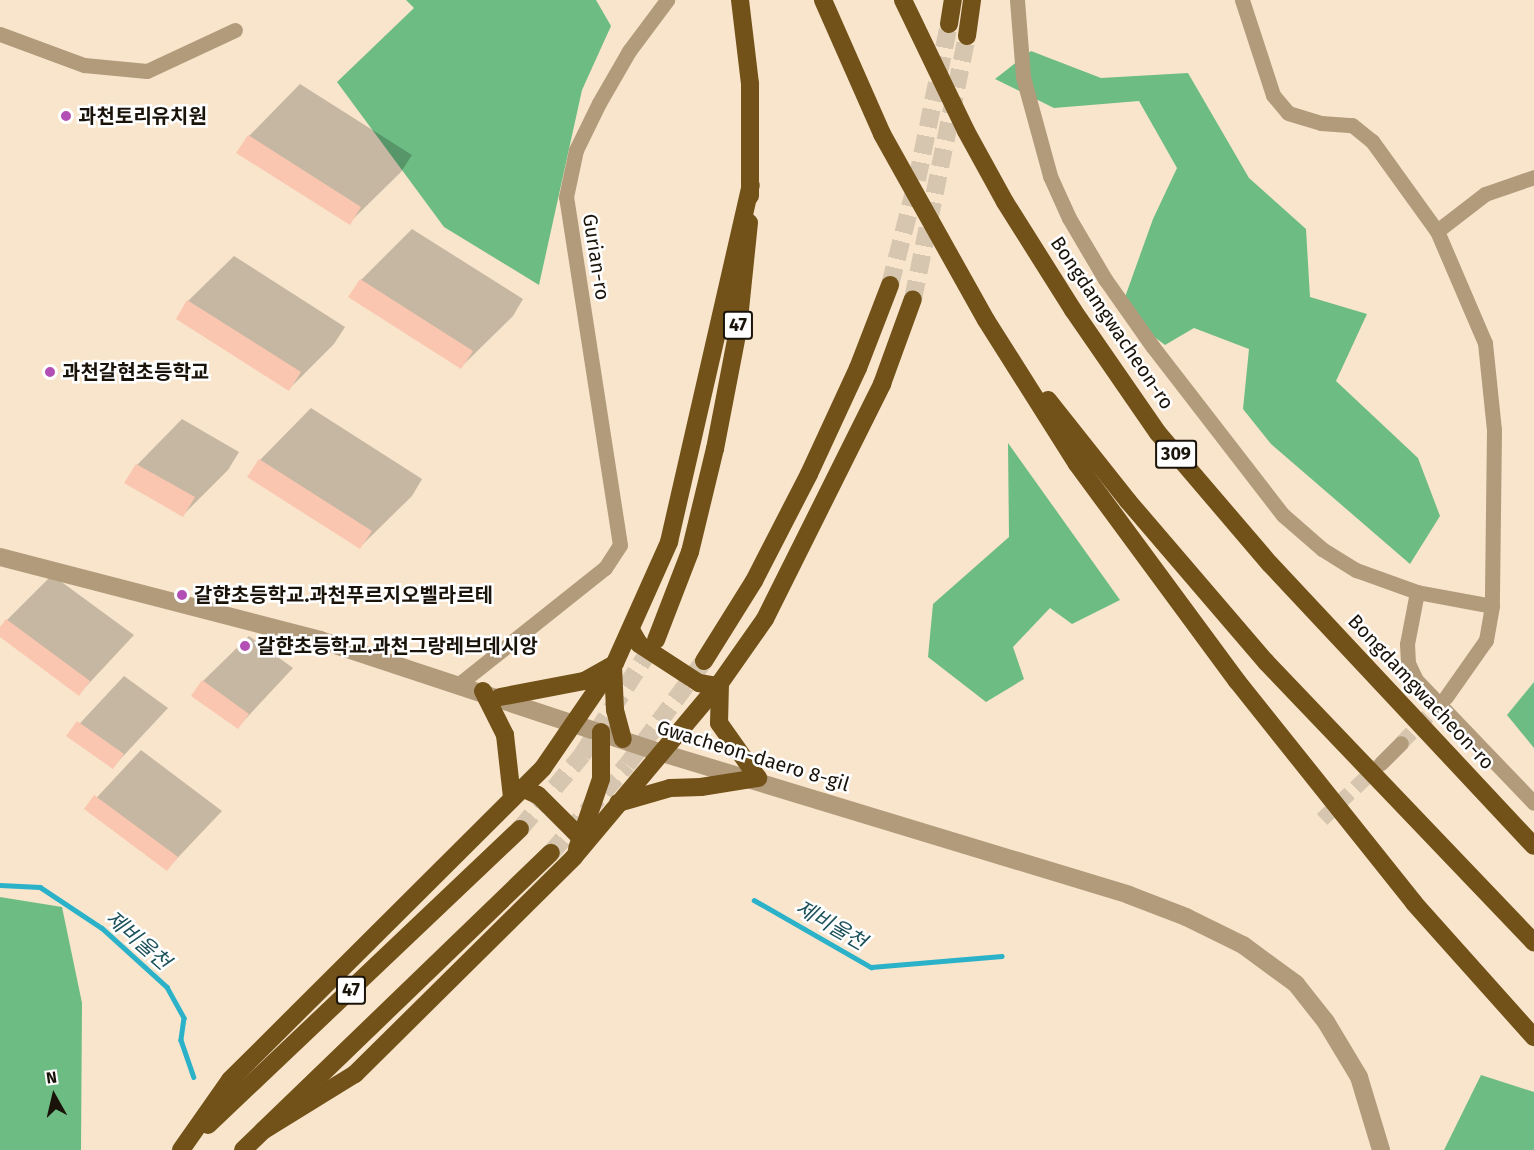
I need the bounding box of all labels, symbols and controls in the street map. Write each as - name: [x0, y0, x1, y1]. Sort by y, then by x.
- place label: 과천토리유치원: [78, 104, 207, 128]
- marker: 과천토리유치원: [59, 109, 73, 123]
- street label: Gurian-ro: [577, 212, 615, 302]
- street label: Bongdamgwacheon-ro: [1045, 232, 1179, 414]
- road number: 47: [722, 310, 754, 340]
- place label: 과천갈현초등학교: [62, 360, 209, 384]
- marker: 과천갈현초등학교: [43, 365, 57, 379]
- road number: 309: [1155, 439, 1197, 469]
- place label: 갈햔초등학교.과천푸르지오벨라르테: [194, 583, 493, 607]
- marker: 갈햔초등학교.과천푸르지오벨라르테: [175, 588, 189, 602]
- street label: Bongdamgwacheon-ro: [1343, 609, 1499, 775]
- place label: 갈햔초등학교.과천그랑레브데시앙: [257, 634, 538, 658]
- marker: 갈햔초등학교.과천그랑레브데시앙: [238, 639, 252, 653]
- street label: Gwacheon-daero 8-gil: [654, 715, 852, 797]
- water label: 제비울천: [791, 895, 871, 955]
- water label: 제비울천: [101, 905, 175, 975]
- road number: 47: [334, 975, 368, 1005]
- north arrow: [24, 1066, 84, 1126]
- text: N: [45, 1068, 58, 1088]

